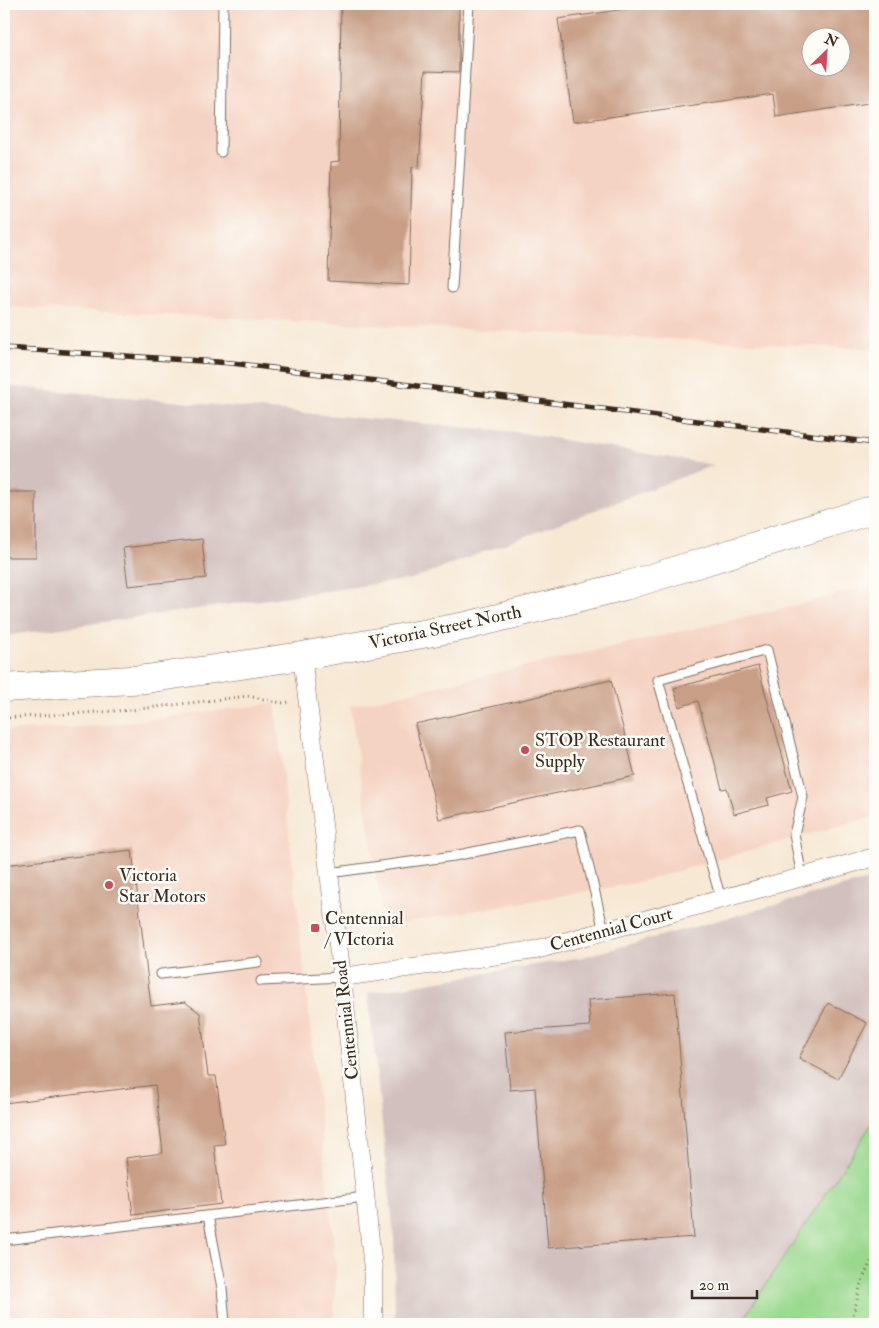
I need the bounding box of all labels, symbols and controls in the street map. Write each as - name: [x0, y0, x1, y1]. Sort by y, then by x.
- north arrow: [802, 28, 852, 78]
- text: N: [821, 30, 841, 51]
- street label: Victoria Street North: [367, 600, 524, 655]
- place label: STOP Restaurant Supply: [535, 729, 665, 773]
- marker: STOP Restaurant Supply: [519, 744, 531, 756]
- place label: Victoria Star Motors: [119, 864, 206, 908]
- marker: Victoria Star Motors: [103, 879, 115, 891]
- street label: Centennial Court: [547, 902, 675, 957]
- place label: Centennial / VIctoria: [323, 907, 404, 951]
- marker: Centennial / VIctoria: [309, 922, 321, 934]
- street label: Centennial Road: [329, 959, 364, 1081]
- scale bar: [692, 1268, 756, 1300]
- text: 20 m: [699, 1276, 729, 1295]

